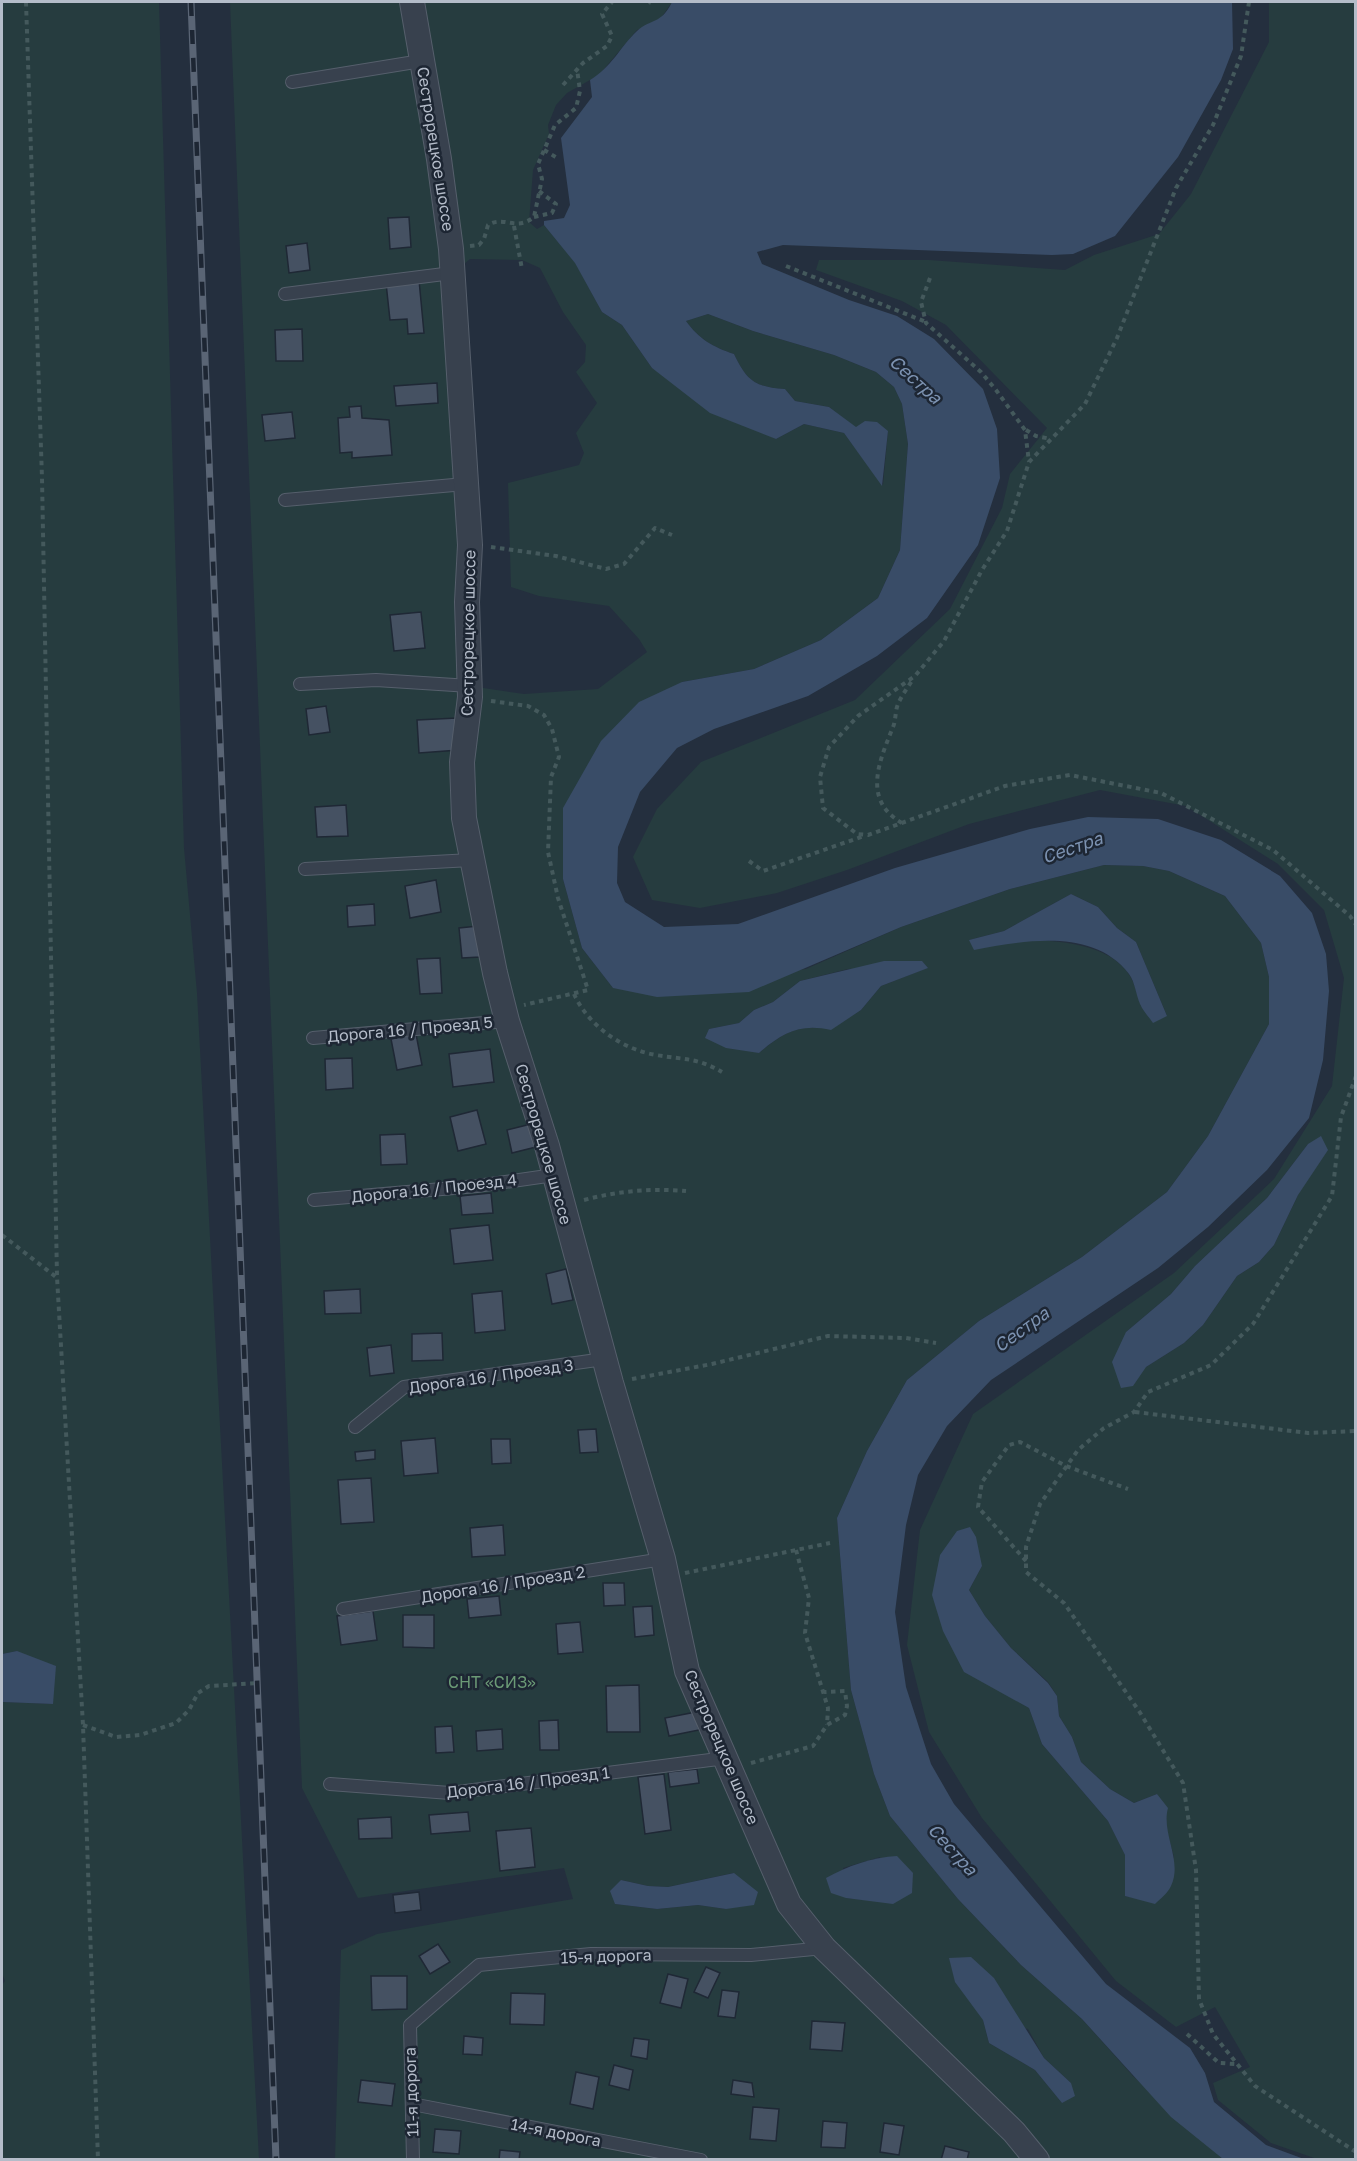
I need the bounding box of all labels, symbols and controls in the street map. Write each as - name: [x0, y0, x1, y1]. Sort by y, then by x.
- street label: Сестрорецкое шоссе: [413, 65, 459, 233]
- water label: Сестра: [885, 350, 947, 409]
- street label: Сестрорецкое шоссе: [457, 550, 479, 716]
- water label: Сестра: [1039, 826, 1106, 868]
- street label: Дорога 16 / Проезд 5: [327, 1012, 493, 1046]
- street label: Сестрорецкое шоссе: [511, 1061, 577, 1227]
- street label: Дорога 16 / Проезд 4: [350, 1169, 518, 1207]
- water label: Сестра: [989, 1301, 1053, 1356]
- street label: Дорога 16 / Проезд 3: [407, 1355, 575, 1397]
- street label: Дорога 16 / Проезд 2: [420, 1561, 586, 1607]
- street label: Сестрорецкое шоссе: [680, 1667, 764, 1827]
- park label: СНТ «СИЗ»: [448, 1672, 536, 1692]
- street label: Дорога 16 / Проезд 1: [445, 1762, 611, 1802]
- water label: Сестра: [924, 1818, 983, 1880]
- street label: 15-я дорога: [560, 1944, 652, 1968]
- street label: 11-я дорога: [399, 2047, 423, 2137]
- street label: 14-я дорога: [509, 2113, 603, 2151]

